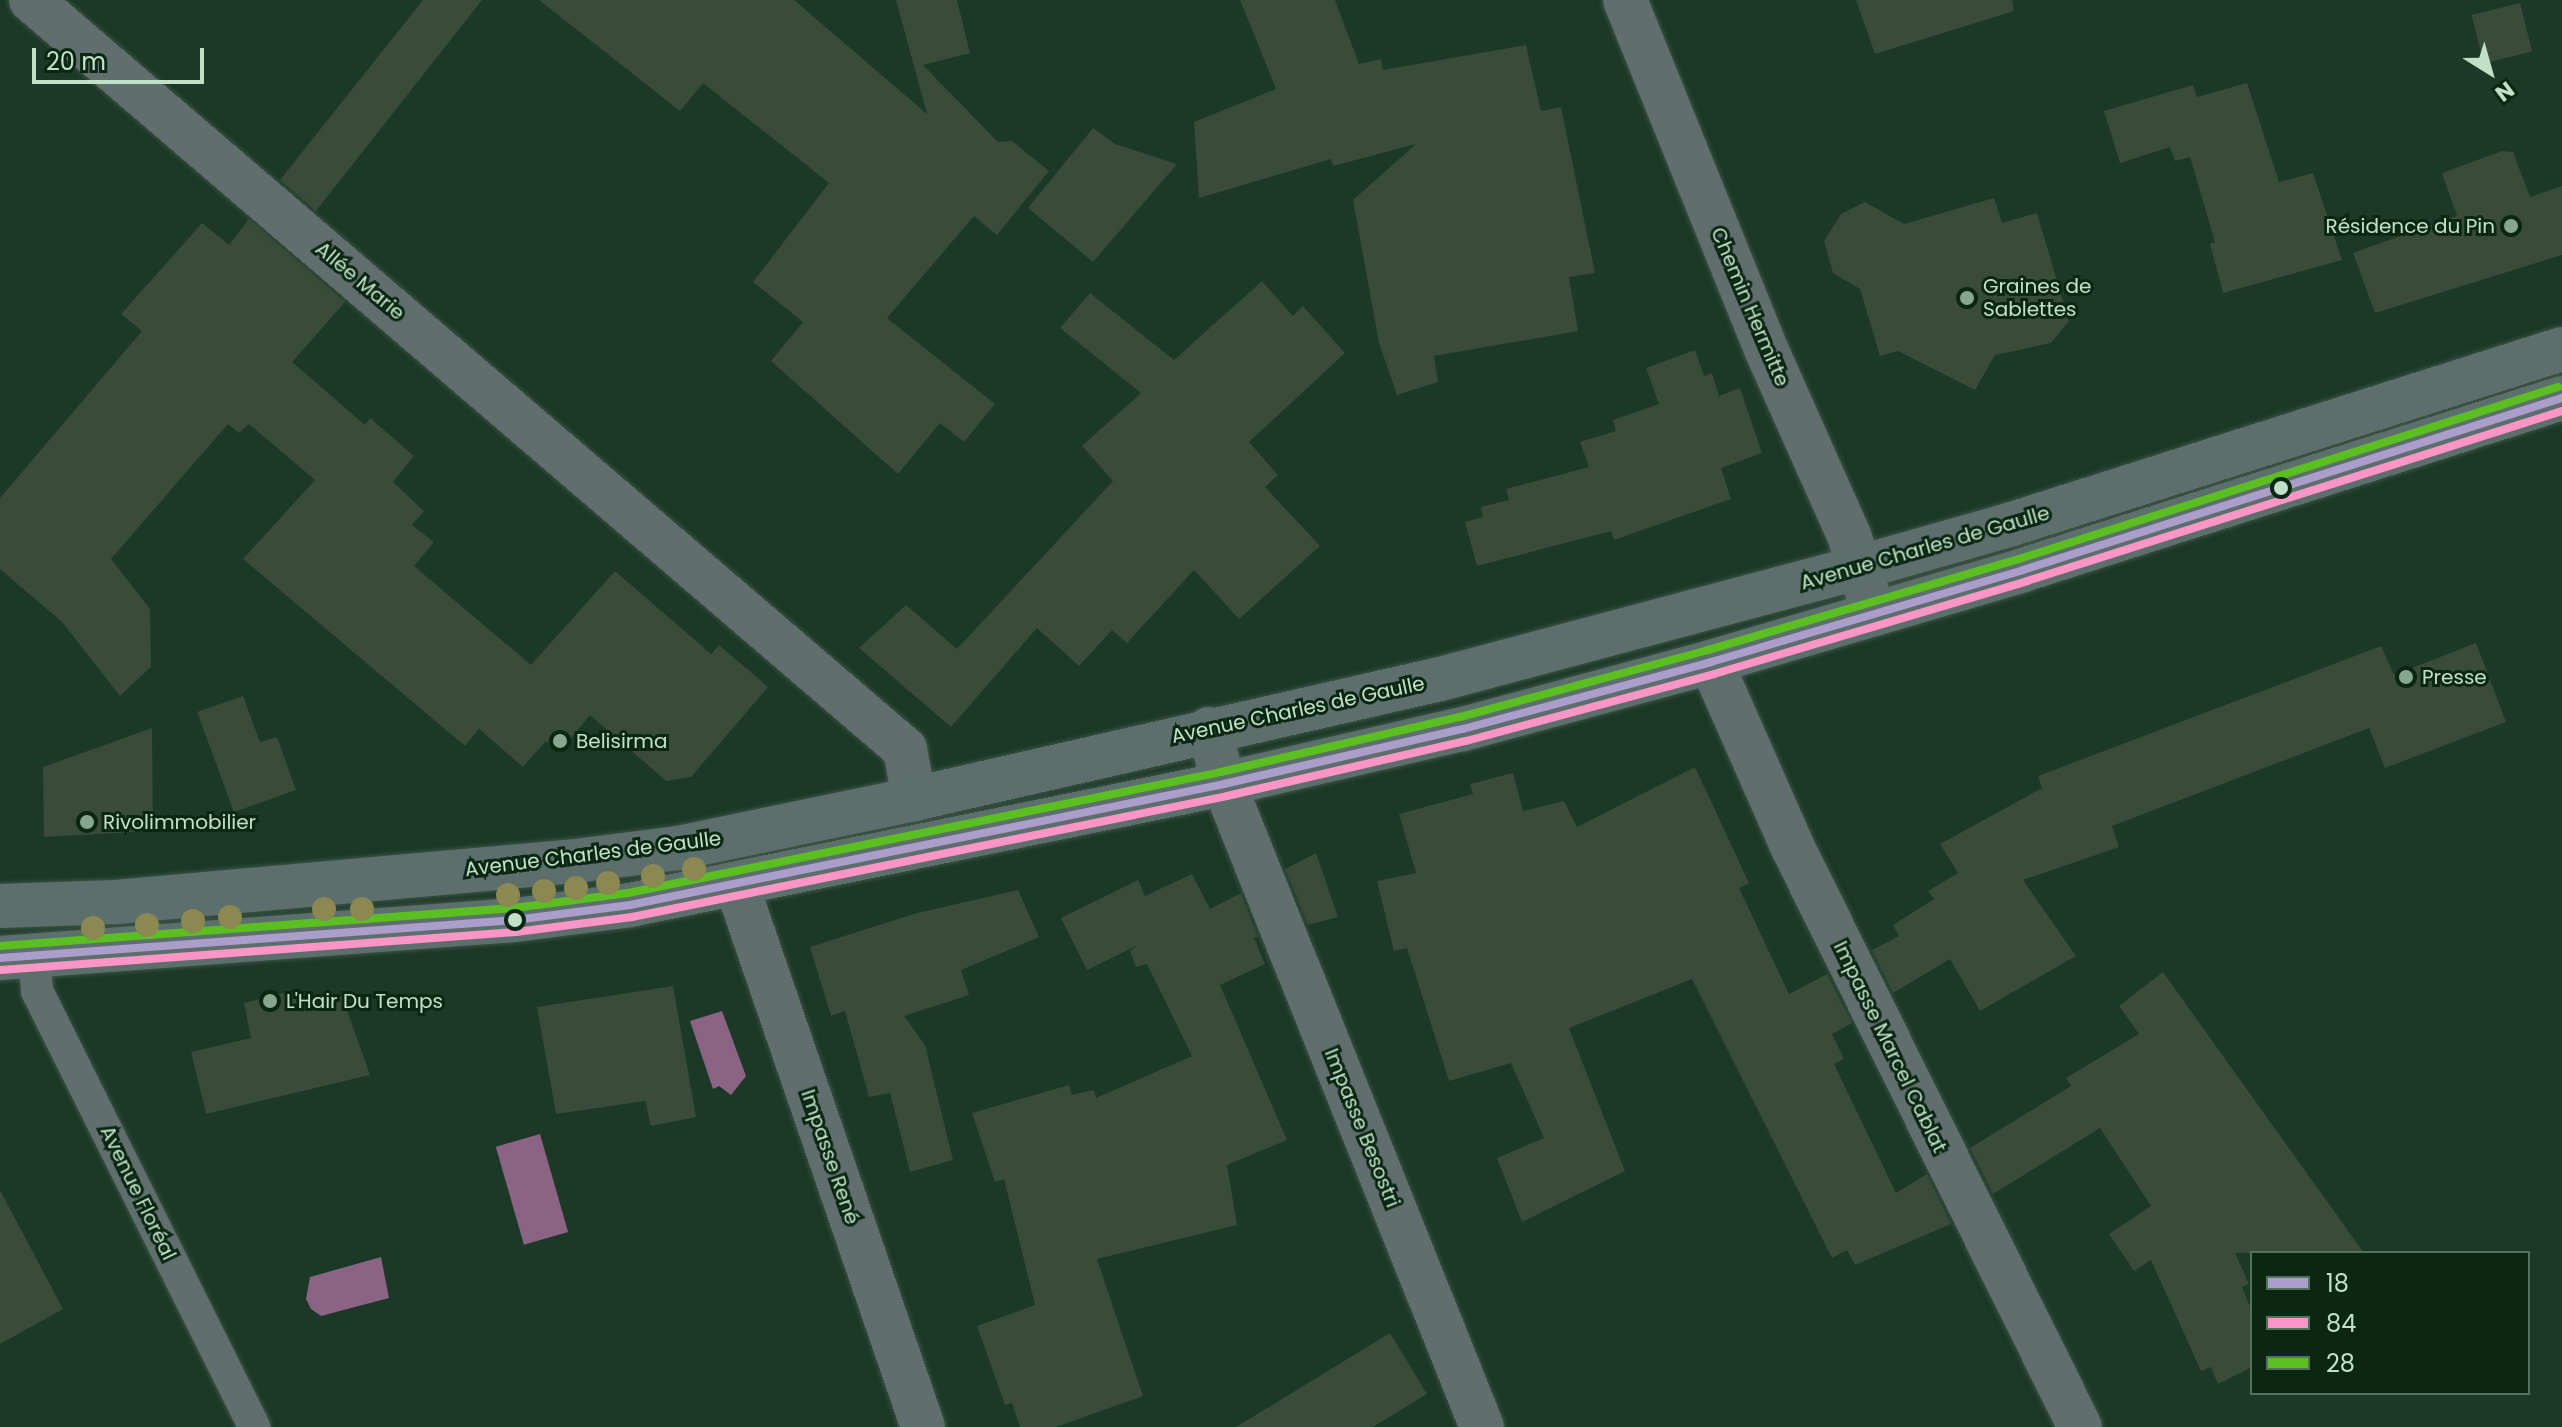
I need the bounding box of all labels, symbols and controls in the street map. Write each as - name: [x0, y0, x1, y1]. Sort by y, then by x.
- scale bar: [36, 32, 208, 82]
- north arrow: [2450, 32, 2530, 112]
- text: 20 m: [46, 45, 106, 78]
- text: N: [2489, 74, 2521, 109]
- place label: Résidence du Pin: [2326, 214, 2495, 238]
- marker: Résidence du Pin: [2502, 217, 2520, 235]
- street label: Chemin Hermitte: [1706, 224, 1794, 390]
- street label: Allée Marie: [311, 237, 409, 325]
- place label: Graines de Sablettes: [1983, 274, 2091, 321]
- marker: Graines de Sablettes: [1958, 289, 1976, 307]
- unlabelled marker: [2273, 480, 2289, 496]
- street label: Avenue Charles de Gaulle: [1798, 501, 2052, 595]
- place label: Presse: [2422, 665, 2487, 689]
- marker: Presse: [2397, 668, 2415, 686]
- street label: Avenue Charles de Gaulle: [1169, 671, 1427, 749]
- place label: Belisirma: [576, 729, 667, 753]
- marker: Belisirma: [551, 732, 569, 750]
- place label: Rivolimmobilier: [103, 810, 256, 834]
- marker: Rivolimmobilier: [78, 813, 96, 831]
- street label: Avenue Charles de Gaulle: [463, 826, 723, 882]
- unlabelled marker: [507, 912, 523, 928]
- street label: Impasse Marcel Cablat: [1828, 937, 1952, 1157]
- place label: L'Hair Du Temps: [286, 989, 443, 1013]
- marker: L'Hair Du Temps: [261, 992, 279, 1010]
- street label: Impasse Besostri: [1319, 1045, 1405, 1211]
- street label: Impasse René: [796, 1086, 864, 1228]
- street label: Avenue Floréal: [95, 1122, 181, 1264]
- legend: [2250, 1251, 2530, 1395]
- text: 18: [2326, 1267, 2349, 1300]
- text: 84: [2326, 1307, 2356, 1340]
- text: 28: [2326, 1347, 2355, 1380]

